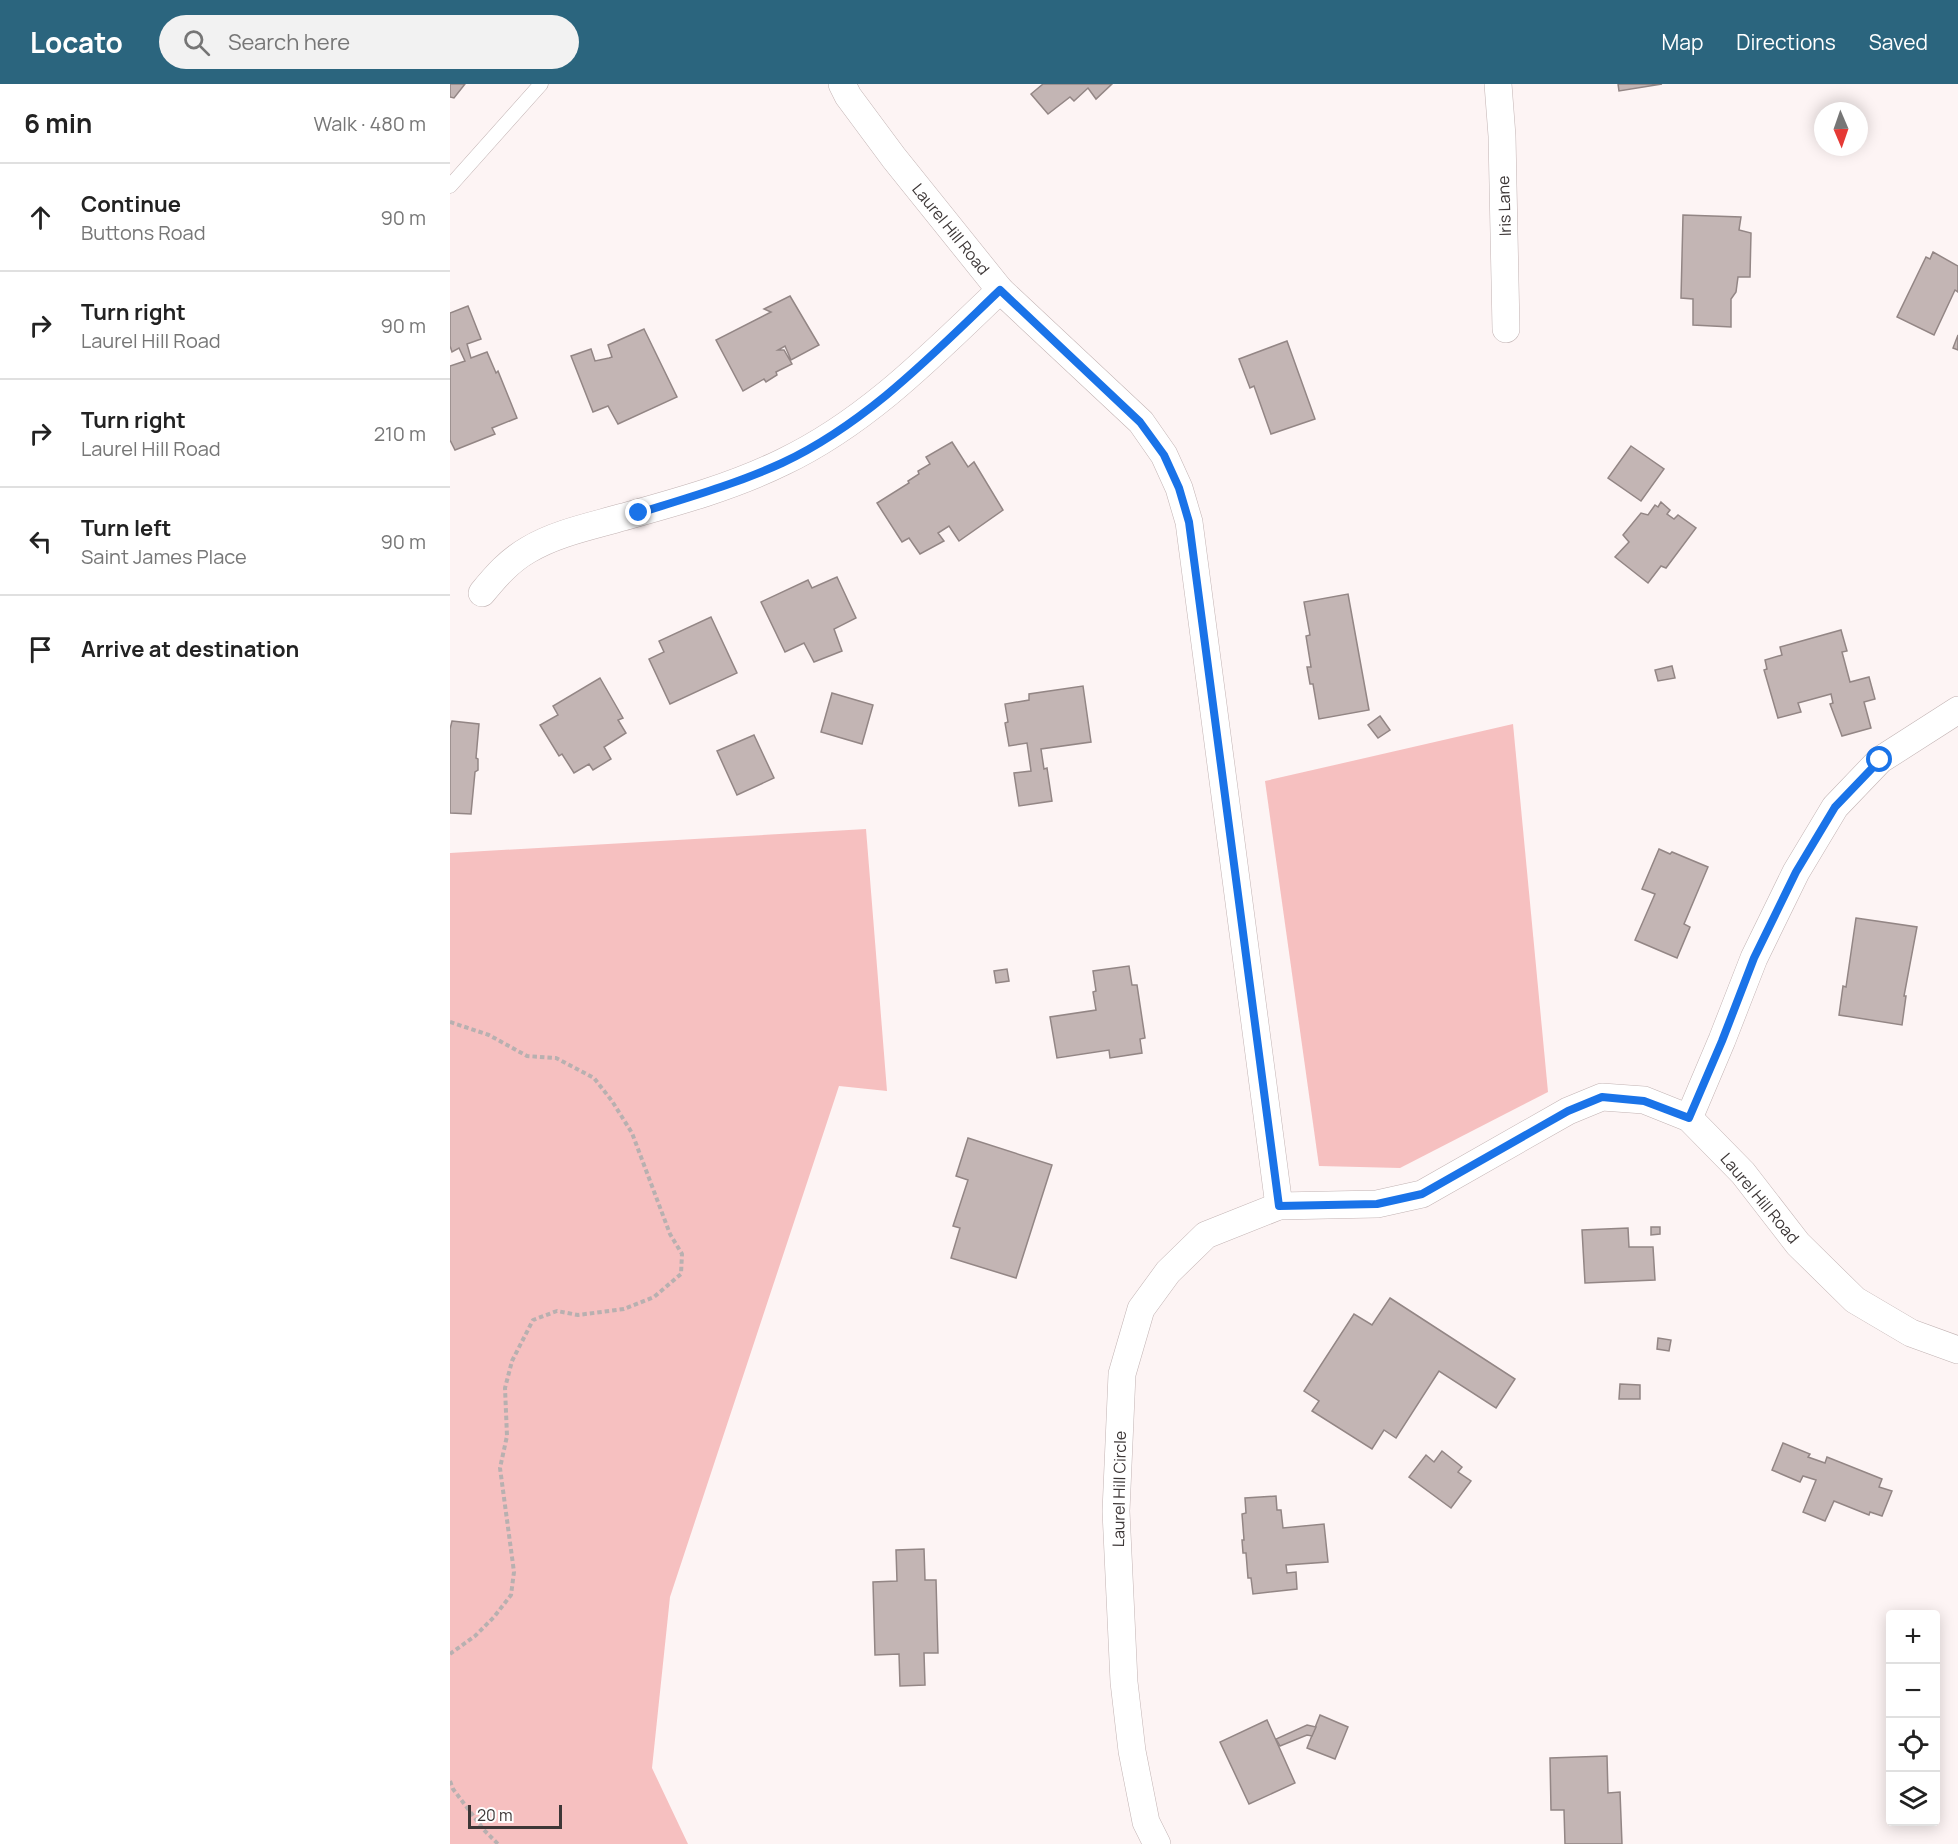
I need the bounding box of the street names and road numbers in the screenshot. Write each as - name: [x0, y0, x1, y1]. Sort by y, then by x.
- street label: Iris Lane: [1492, 175, 1516, 237]
- street label: Laurel Hill Road: [907, 179, 995, 279]
- street label: Laurel Hill Road: [1716, 1148, 1804, 1248]
- street label: Laurel Hill Circle: [1107, 1431, 1131, 1547]

